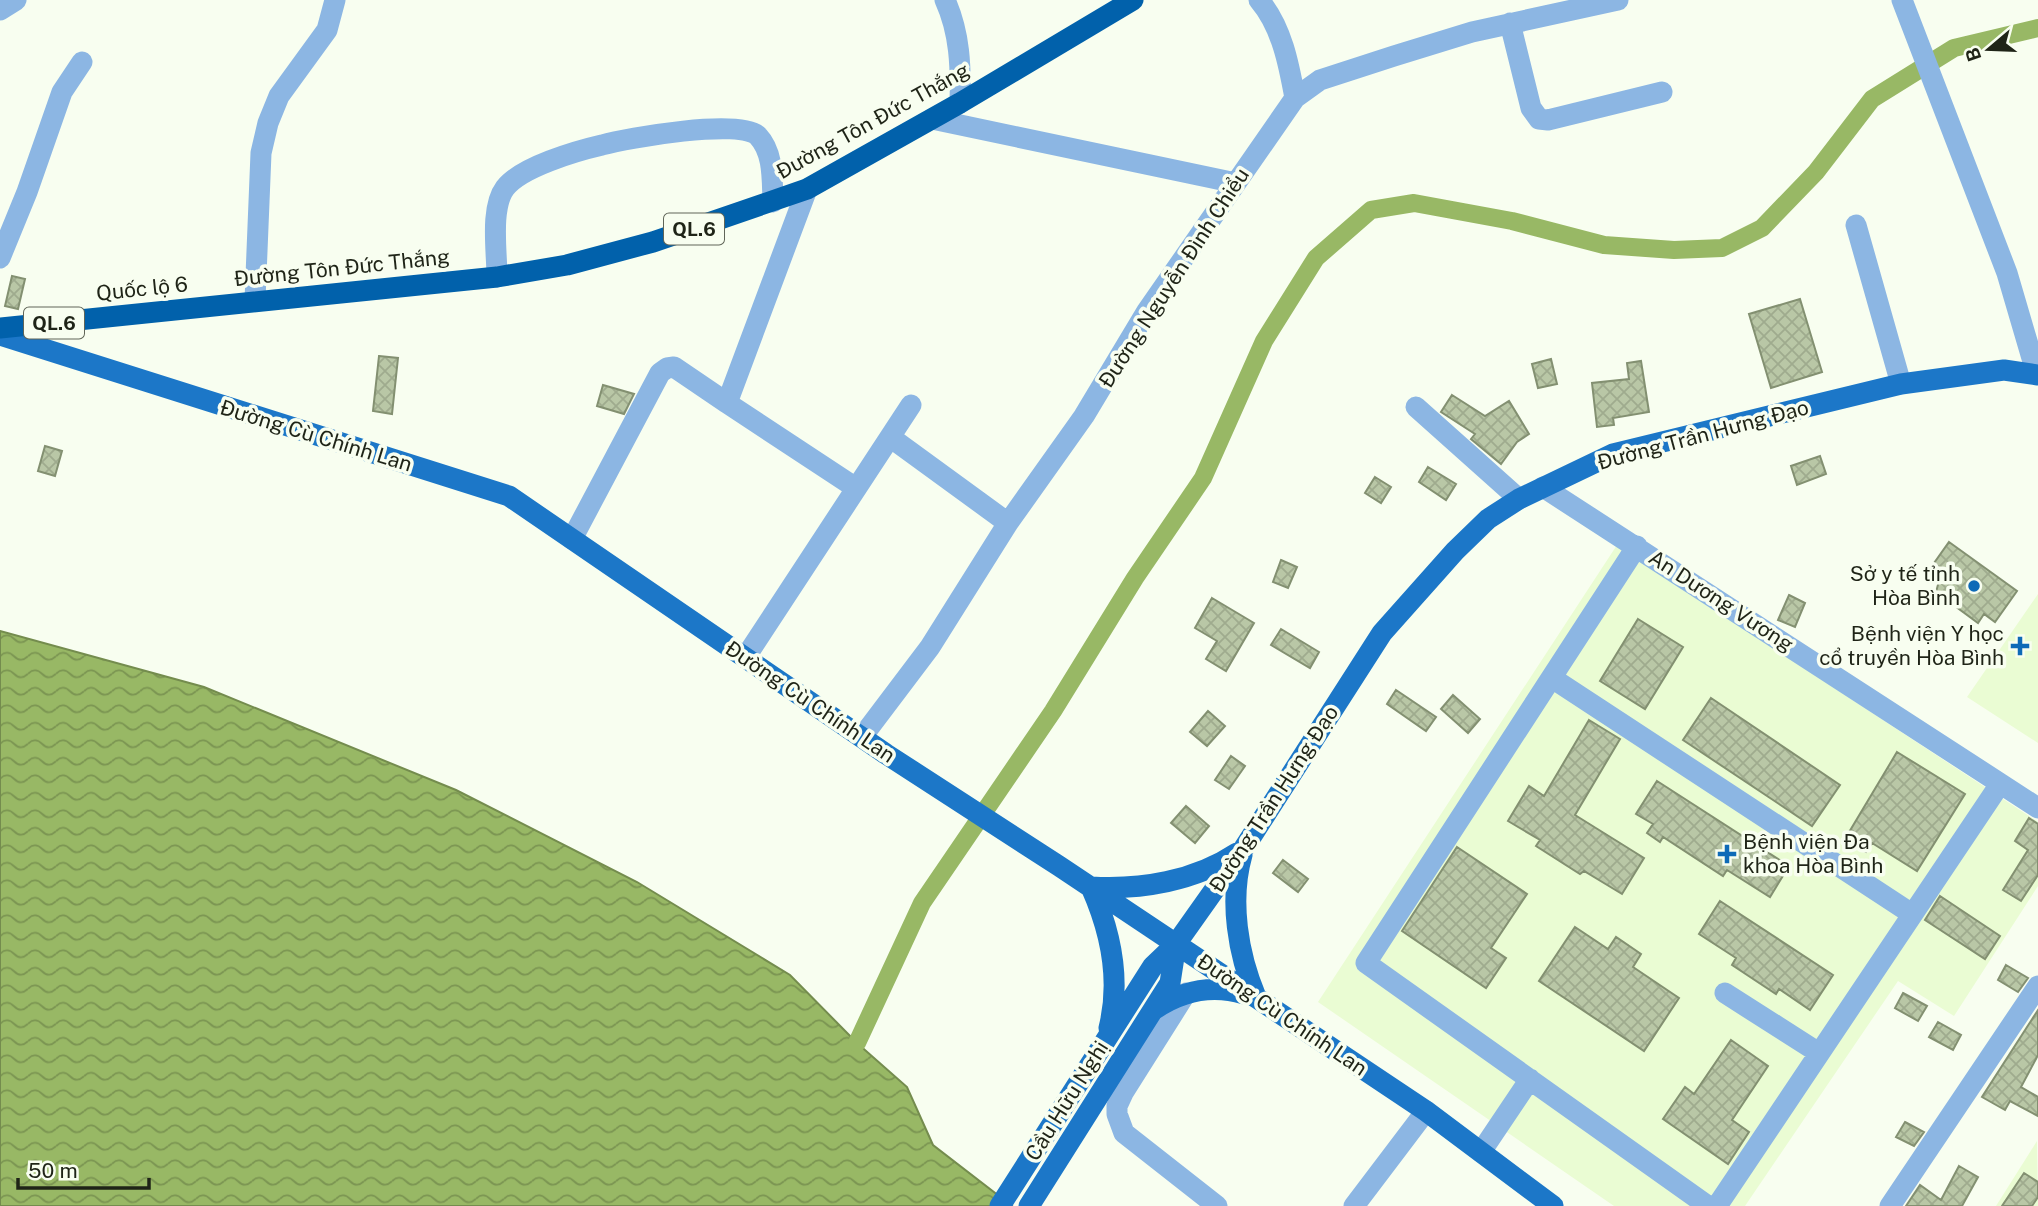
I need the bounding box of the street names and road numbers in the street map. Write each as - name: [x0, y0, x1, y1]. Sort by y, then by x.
- street label: Đường Tôn Đức Thắng: [772, 57, 974, 184]
- street label: Đường Nguyễn Đình Chiểu: [1093, 163, 1254, 392]
- road number: QL.6: [664, 214, 724, 244]
- street label: Đường Tôn Đức Thắng: [233, 244, 451, 291]
- street label: Quốc lộ 6: [95, 271, 189, 306]
- road number: QL.6: [24, 308, 84, 338]
- street label: Đường Cù Chính Lan: [217, 394, 415, 477]
- street label: Đường Trần Hưng Đạo: [1594, 394, 1811, 475]
- street label: An Dương Vương: [1644, 544, 1798, 657]
- street label: Đường Cù Chính Lan: [721, 635, 900, 768]
- street label: Đường Trần Hưng Đạo: [1204, 701, 1343, 897]
- street label: Đường Cù Chính Lan: [1193, 948, 1372, 1081]
- street label: Cầu Hữu Nghị: [1020, 1036, 1113, 1165]

